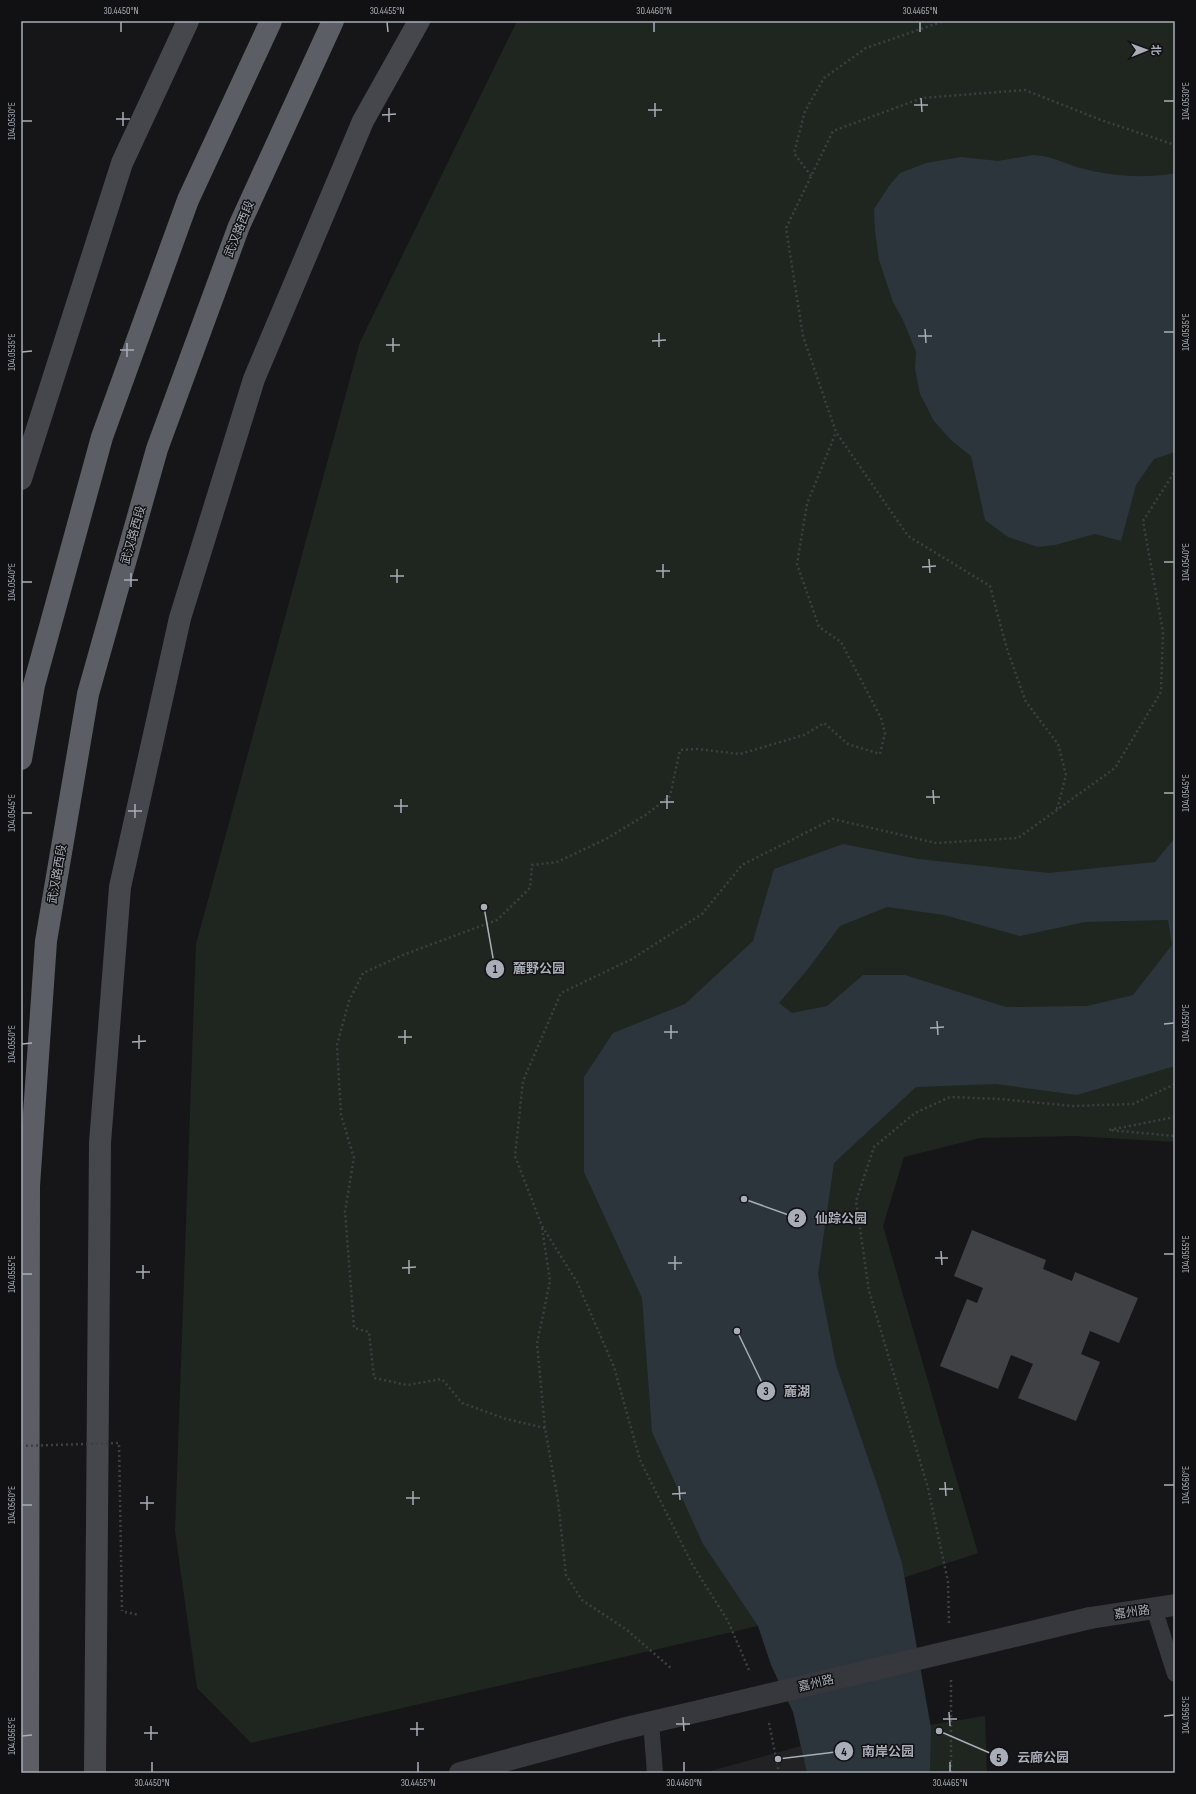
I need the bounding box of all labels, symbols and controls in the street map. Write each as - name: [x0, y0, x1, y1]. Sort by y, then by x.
- text: 30.4450°N: [103, 5, 139, 17]
- text: 30.4455°N: [370, 5, 404, 17]
- text: 30.4460°N: [636, 5, 672, 17]
- text: 30.4465°N: [902, 5, 938, 17]
- north arrow: [1126, 30, 1166, 70]
- text: 北: [1149, 44, 1162, 55]
- text: 104.0530°E: [1180, 82, 1192, 120]
- text: 104.0530°E: [6, 102, 18, 140]
- street label: 武汉路西段: [221, 199, 258, 260]
- text: 104.0535°E: [1180, 313, 1192, 351]
- text: 104.0535°E: [6, 333, 18, 371]
- street label: 武汉路西段: [118, 504, 149, 566]
- text: 104.0540°E: [1180, 543, 1192, 581]
- text: 104.0540°E: [6, 563, 18, 601]
- text: 104.0545°E: [1180, 774, 1192, 812]
- text: 104.0545°E: [6, 794, 18, 832]
- street label: 武汉路西段: [45, 843, 70, 905]
- callout: 麓野公园: [485, 956, 573, 981]
- text: 麓野公园: [513, 961, 565, 977]
- text: 1: [493, 962, 498, 977]
- text: 104.0550°E: [1180, 1004, 1192, 1042]
- text: 104.0550°E: [6, 1025, 18, 1063]
- callout: 仙踪公园: [787, 1206, 875, 1231]
- text: 2: [794, 1211, 800, 1226]
- text: 仙踪公园: [815, 1211, 867, 1227]
- text: 104.0555°E: [1180, 1235, 1192, 1273]
- text: 104.0555°E: [6, 1255, 18, 1293]
- callout: 麓湖: [756, 1379, 818, 1404]
- text: 3: [763, 1384, 769, 1399]
- text: 麓湖: [784, 1384, 810, 1400]
- text: 104.0560°E: [1180, 1466, 1192, 1504]
- text: 104.0560°E: [6, 1486, 18, 1524]
- street label: 嘉州路: [1113, 1603, 1151, 1622]
- street label: 嘉州路: [797, 1672, 835, 1695]
- text: 104.0565°E: [1180, 1696, 1192, 1734]
- text: 104.0565°E: [6, 1717, 18, 1755]
- callout: 南岸公园: [834, 1739, 922, 1764]
- text: 南岸公园: [862, 1744, 914, 1760]
- text: 4: [841, 1745, 847, 1760]
- callout: 云廊公园: [989, 1745, 1077, 1770]
- text: 云廊公园: [1017, 1750, 1069, 1766]
- text: 5: [996, 1751, 1002, 1766]
- text: 30.4450°N: [134, 1777, 170, 1789]
- text: 30.4455°N: [401, 1777, 435, 1789]
- text: 30.4460°N: [666, 1777, 702, 1789]
- text: 30.4465°N: [932, 1777, 968, 1789]

